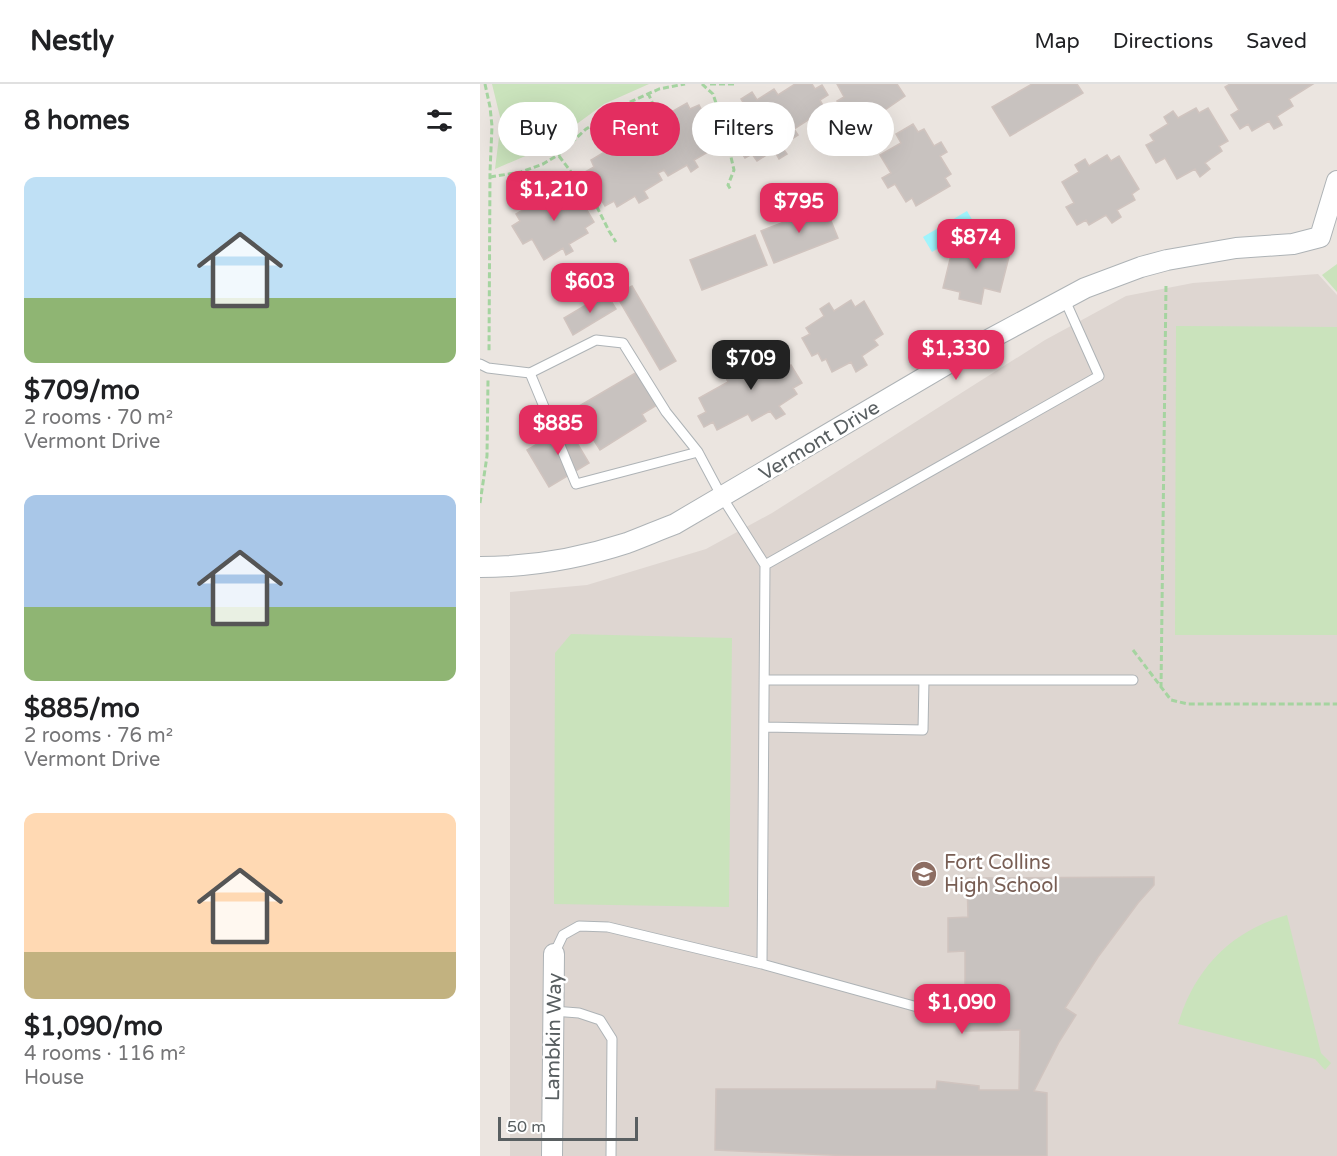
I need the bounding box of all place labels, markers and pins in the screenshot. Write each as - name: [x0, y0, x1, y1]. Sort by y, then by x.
- pin: $1,210: [505, 171, 603, 222]
- pin: $795: [763, 183, 835, 234]
- pin: $874: [940, 219, 1012, 270]
- pin: $603: [554, 263, 626, 314]
- pin: $1,330: [907, 330, 1005, 381]
- pin: $709: [715, 340, 787, 391]
- pin: $885: [522, 405, 594, 456]
- place label: Fort Collins High School: [944, 851, 1058, 898]
- school or university icon: Fort Collins High School: [909, 859, 939, 889]
- pin: $1,090: [913, 984, 1011, 1035]

